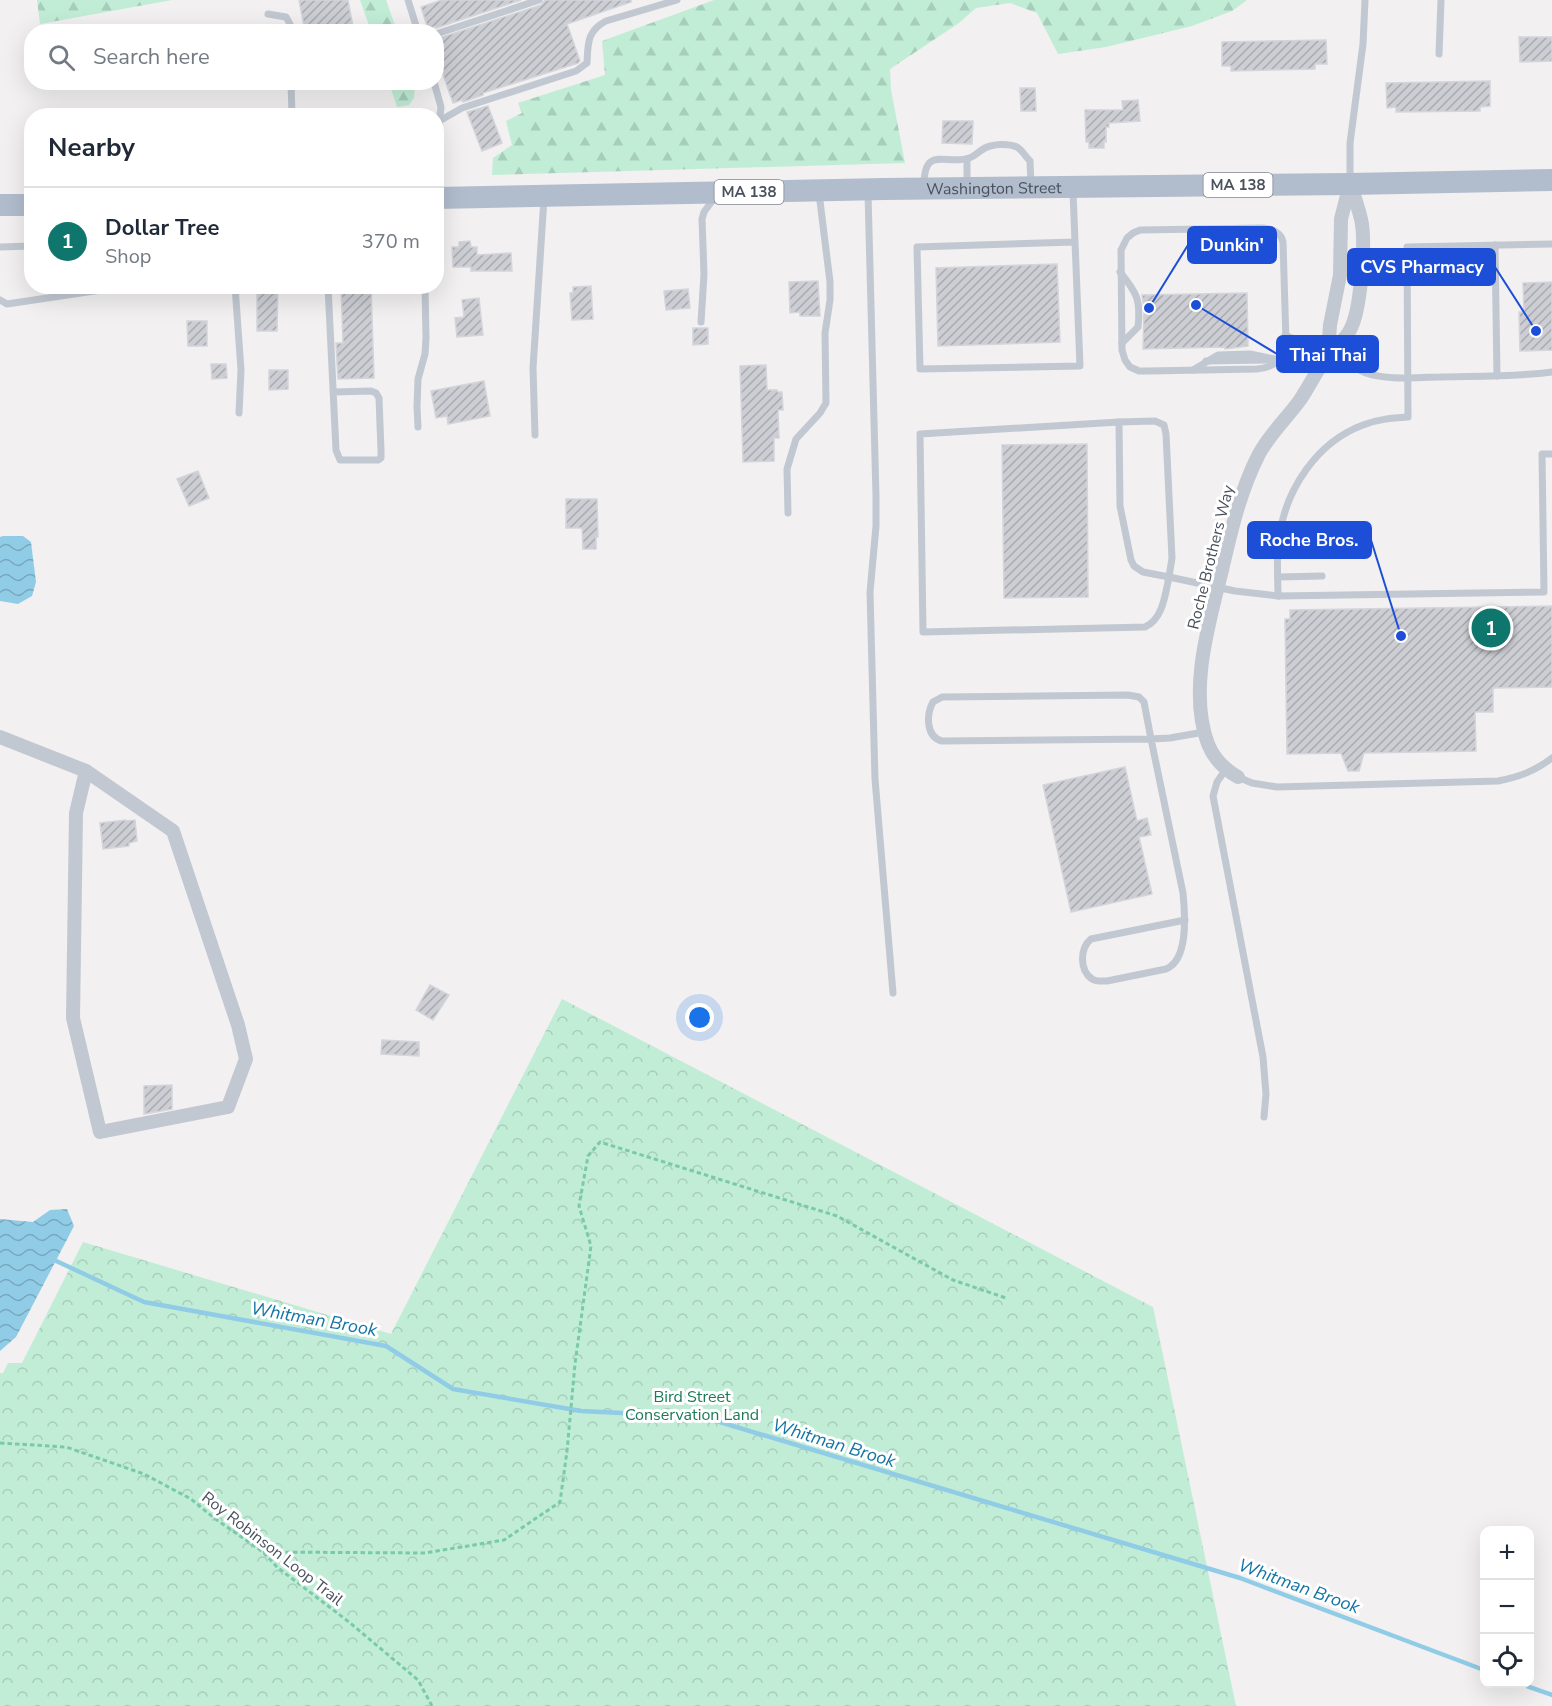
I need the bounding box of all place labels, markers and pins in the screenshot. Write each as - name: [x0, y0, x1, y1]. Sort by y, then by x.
- callout: Dunkin': [1188, 227, 1276, 263]
- callout: CVS Pharmacy: [1348, 249, 1495, 285]
- callout: Thai Thai: [1277, 336, 1378, 372]
- callout: Roche Bros.: [1248, 522, 1371, 558]
- pin: 1: [1472, 606, 1510, 650]

